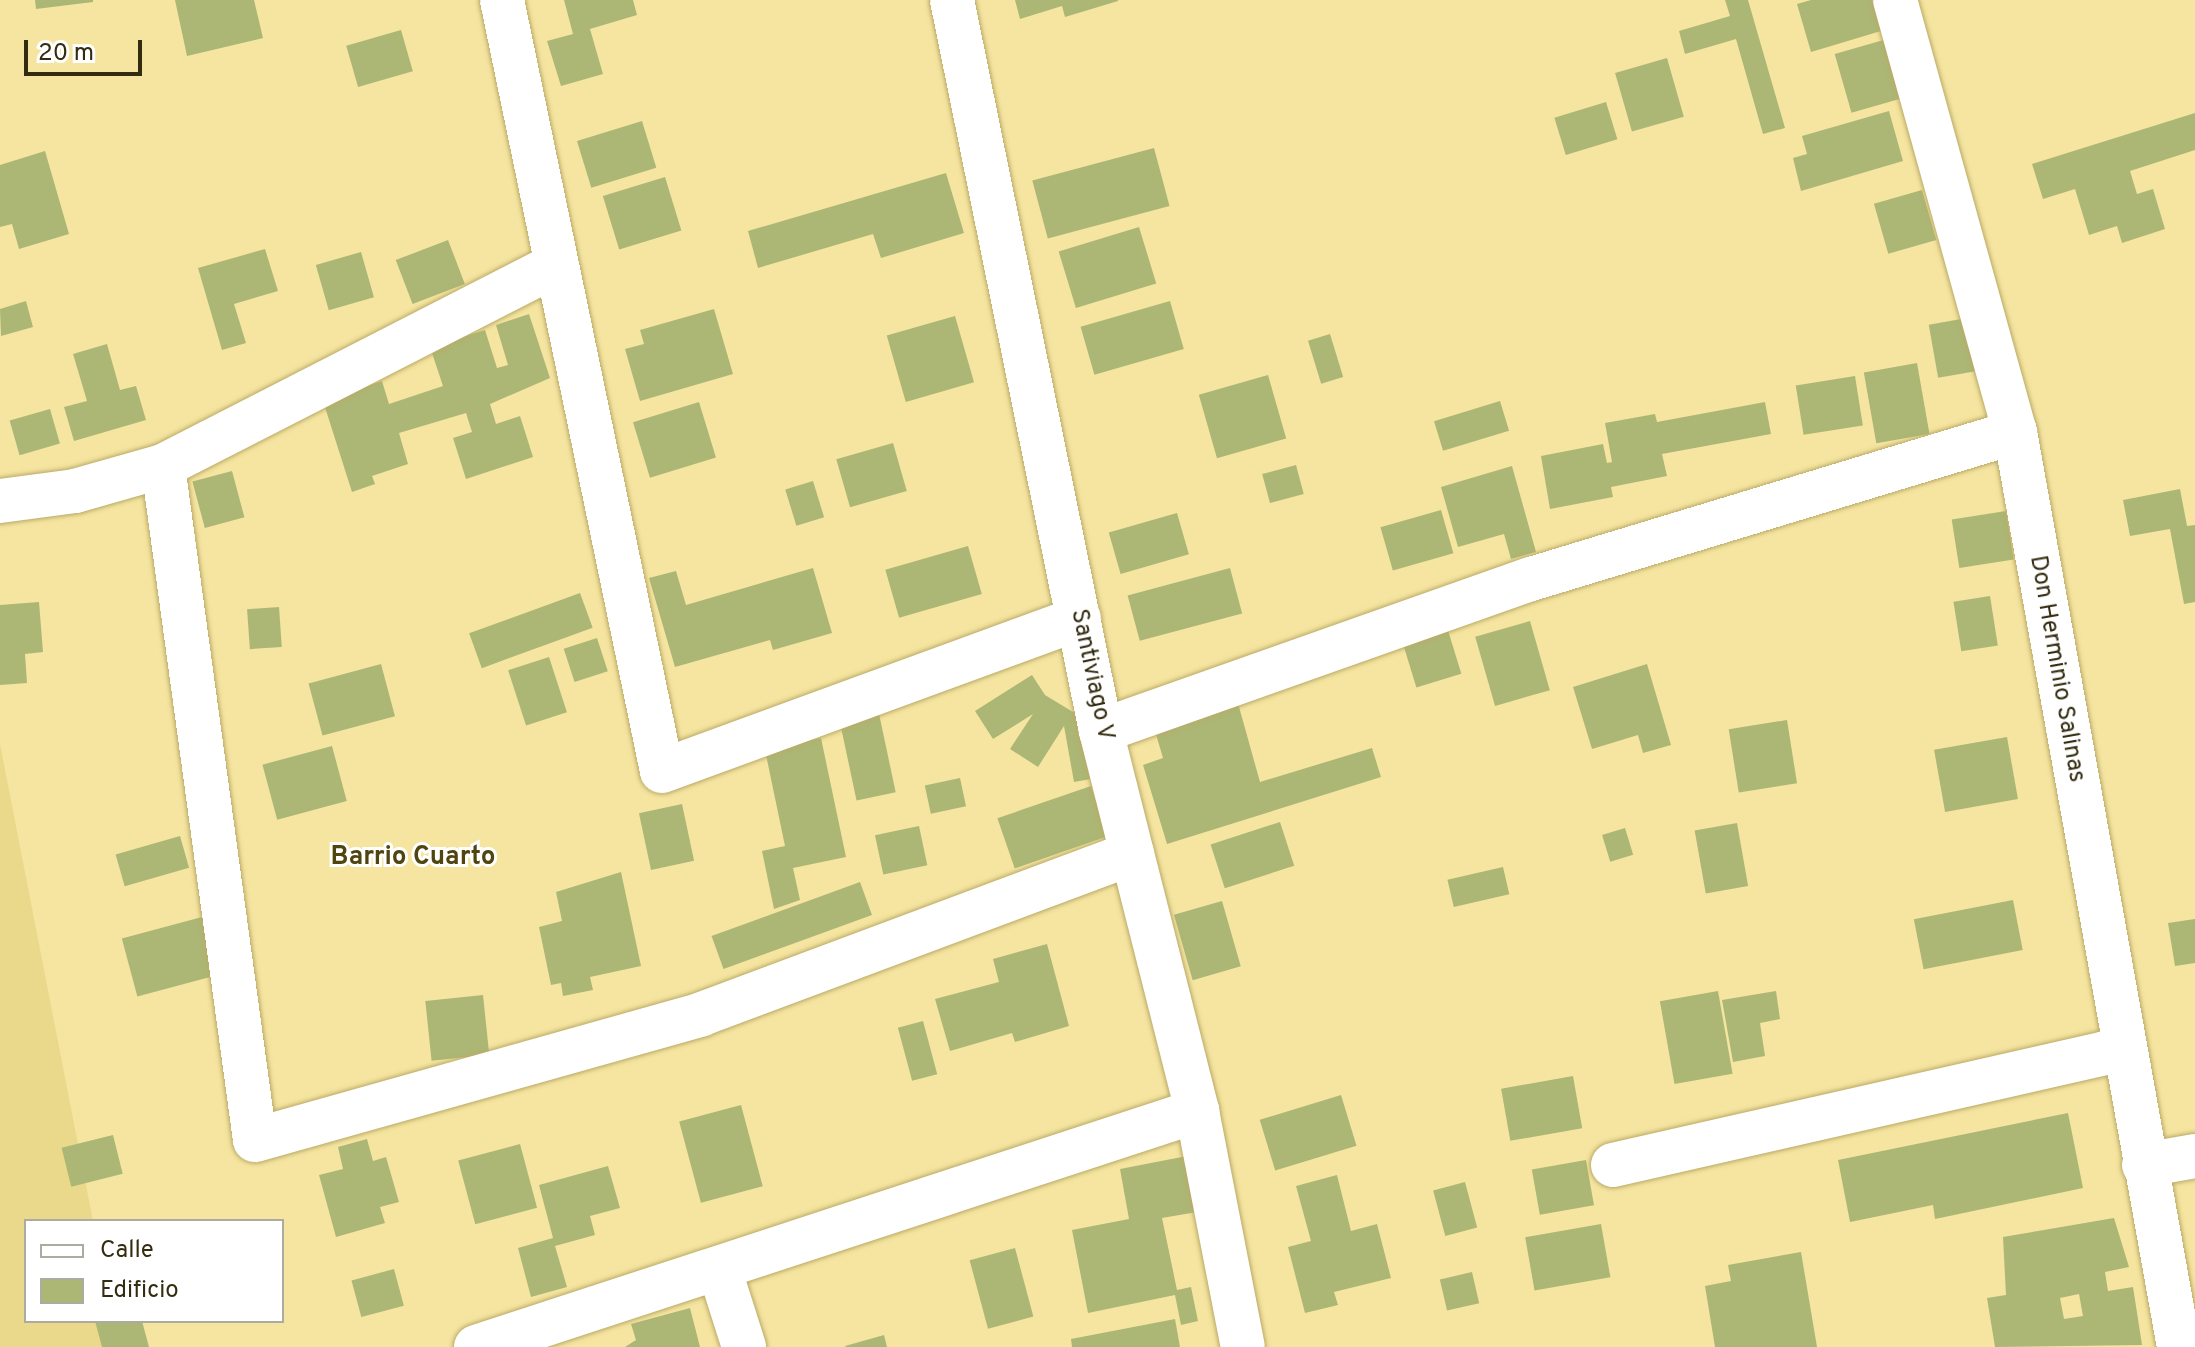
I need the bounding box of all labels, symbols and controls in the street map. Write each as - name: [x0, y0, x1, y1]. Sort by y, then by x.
- scale bar: [28, 24, 146, 74]
- text: 20 m: [38, 39, 94, 69]
- street label: Don Herminio Salinas: [2022, 553, 2090, 785]
- street label: Santiviago V: [1063, 606, 1119, 744]
- district label: Barrio Cuarto: [331, 842, 495, 874]
- legend: [24, 1219, 284, 1323]
- text: Calle: [100, 1236, 154, 1266]
- text: Edificio: [100, 1276, 179, 1306]

